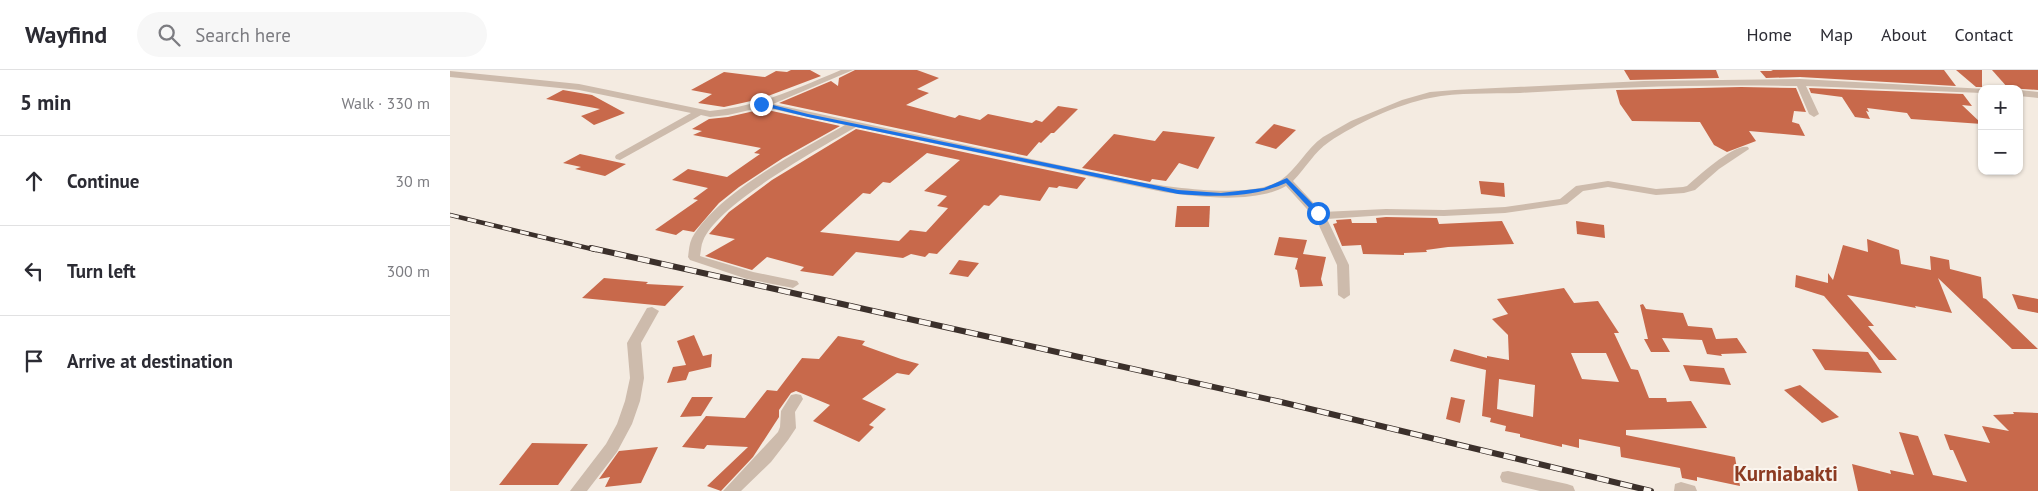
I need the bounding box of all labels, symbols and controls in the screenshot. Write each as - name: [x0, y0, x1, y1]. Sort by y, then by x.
- search box: [137, 12, 487, 57]
- text: Wayfind: [25, 19, 107, 50]
- icon: search: [155, 21, 183, 49]
- text: Search here: [195, 23, 291, 47]
- text: Home: [1746, 23, 1792, 46]
- text: Map: [1820, 23, 1853, 46]
- text: About: [1881, 23, 1927, 46]
- text: Contact: [1955, 23, 2013, 46]
- map controls: [1978, 85, 2023, 175]
- button: +: [1978, 85, 2023, 130]
- text: 5 min: [20, 89, 71, 116]
- text: Walk · 330 m: [341, 93, 430, 113]
- route end: [750, 93, 773, 116]
- button: −: [1978, 130, 2023, 175]
- icon: ahead: [20, 167, 48, 195]
- text: Continue: [67, 169, 139, 193]
- text: 30 m: [395, 171, 430, 191]
- route start: [1307, 202, 1330, 225]
- icon: left: [20, 257, 48, 285]
- text: Turn left: [67, 259, 136, 283]
- text: 300 m: [387, 261, 430, 281]
- icon: arrive: [20, 347, 48, 375]
- text: Arrive at destination: [67, 349, 233, 373]
- district label: Kurniabakti: [1734, 460, 1838, 487]

